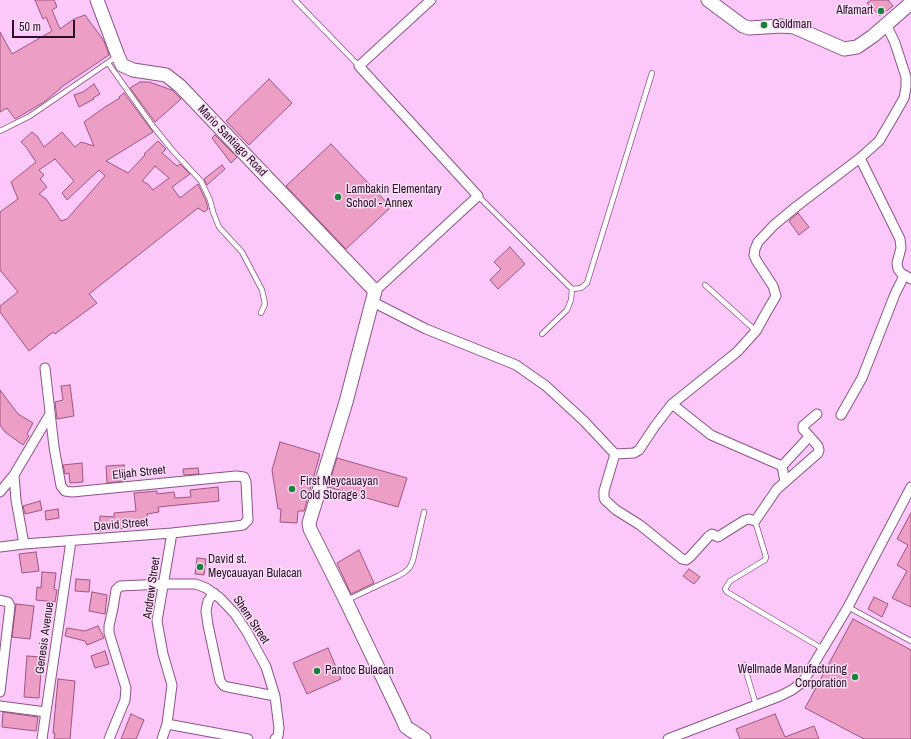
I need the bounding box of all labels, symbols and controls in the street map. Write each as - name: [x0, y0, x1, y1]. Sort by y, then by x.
- place label: Alfamart: [836, 4, 873, 18]
- marker: Alfamart: [876, 6, 886, 16]
- scale bar: [14, 12, 77, 38]
- place label: Goldman: [772, 18, 812, 32]
- text: 50 m: [19, 19, 41, 35]
- marker: Goldman: [759, 20, 769, 30]
- street label: Mario Santiago Road: [194, 102, 270, 180]
- place label: Lambakin Elementary School - Annex: [346, 183, 442, 211]
- marker: Lambakin Elementary School - Annex: [333, 192, 343, 202]
- street label: Elijah Street: [112, 463, 166, 483]
- place label: First Meycauayan Cold Storage 3: [300, 475, 378, 503]
- marker: First Meycauayan Cold Storage 3: [287, 484, 297, 494]
- street label: David Street: [93, 515, 149, 535]
- place label: David st. Meycauayan Bulacan: [208, 553, 302, 581]
- street label: Andrew Street: [141, 556, 163, 620]
- marker: David st. Meycauayan Bulacan: [195, 562, 205, 572]
- street label: Shem Street: [230, 593, 272, 647]
- street label: Genesis Avenue: [33, 601, 57, 675]
- place label: Wellmade Manufacturing Corporation: [738, 663, 847, 691]
- place label: Pantoc Bulacan: [325, 664, 394, 678]
- marker: Pantoc Bulacan: [312, 666, 322, 676]
- marker: Wellmade Manufacturing Corporation: [850, 672, 860, 682]

